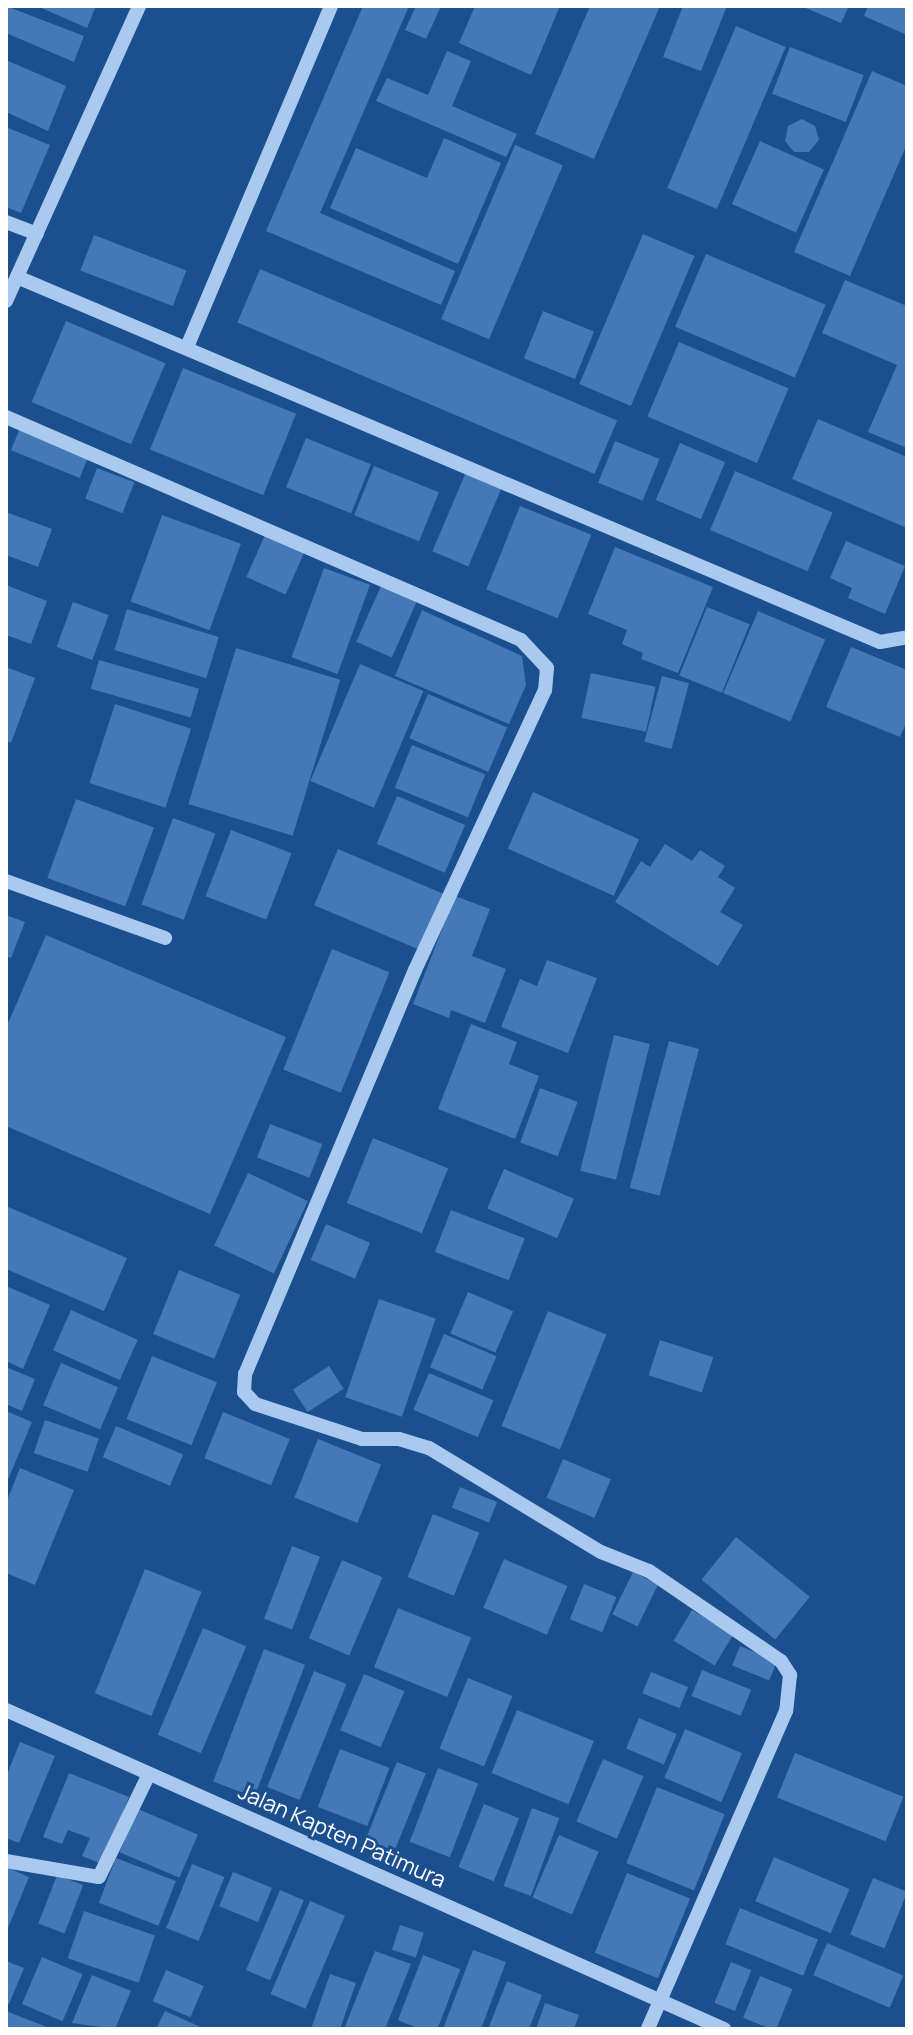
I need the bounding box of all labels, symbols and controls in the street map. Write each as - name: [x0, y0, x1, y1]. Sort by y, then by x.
- street label: Jalan Kapten Patimura: [234, 1778, 450, 1894]

